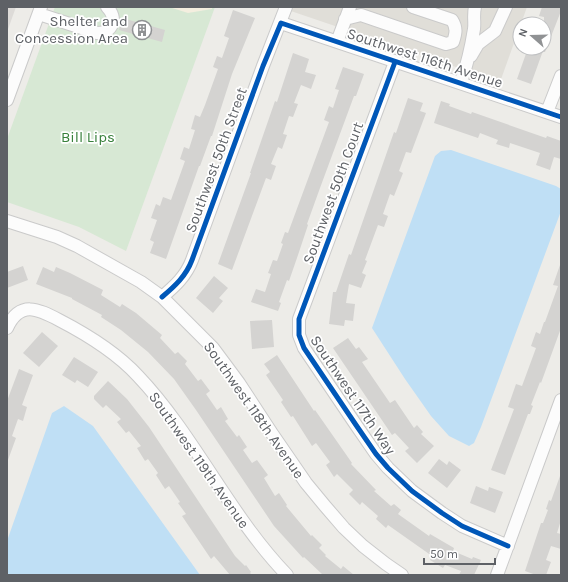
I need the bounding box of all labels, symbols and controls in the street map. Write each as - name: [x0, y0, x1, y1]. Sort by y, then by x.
- place label: Shelter and Concession Area: [15, 12, 128, 47]
- north arrow: [512, 16, 552, 56]
- building icon: Shelter and Concession Area: [131, 19, 153, 41]
- street label: Southwest 116th Avenue: [345, 24, 505, 92]
- text: N: [516, 27, 531, 39]
- street label: Southwest 50th Street: [181, 84, 251, 235]
- street label: Southwest 50th Court: [299, 119, 367, 266]
- park label: Bill Lips: [61, 128, 115, 146]
- street label: Southwest 117th Way: [306, 332, 400, 458]
- street label: Southwest 118th Avenue: [200, 338, 308, 482]
- street label: Southwest 119th Avenue: [145, 388, 253, 532]
- scale bar: [424, 540, 495, 566]
- text: 50 m: [430, 547, 458, 561]

